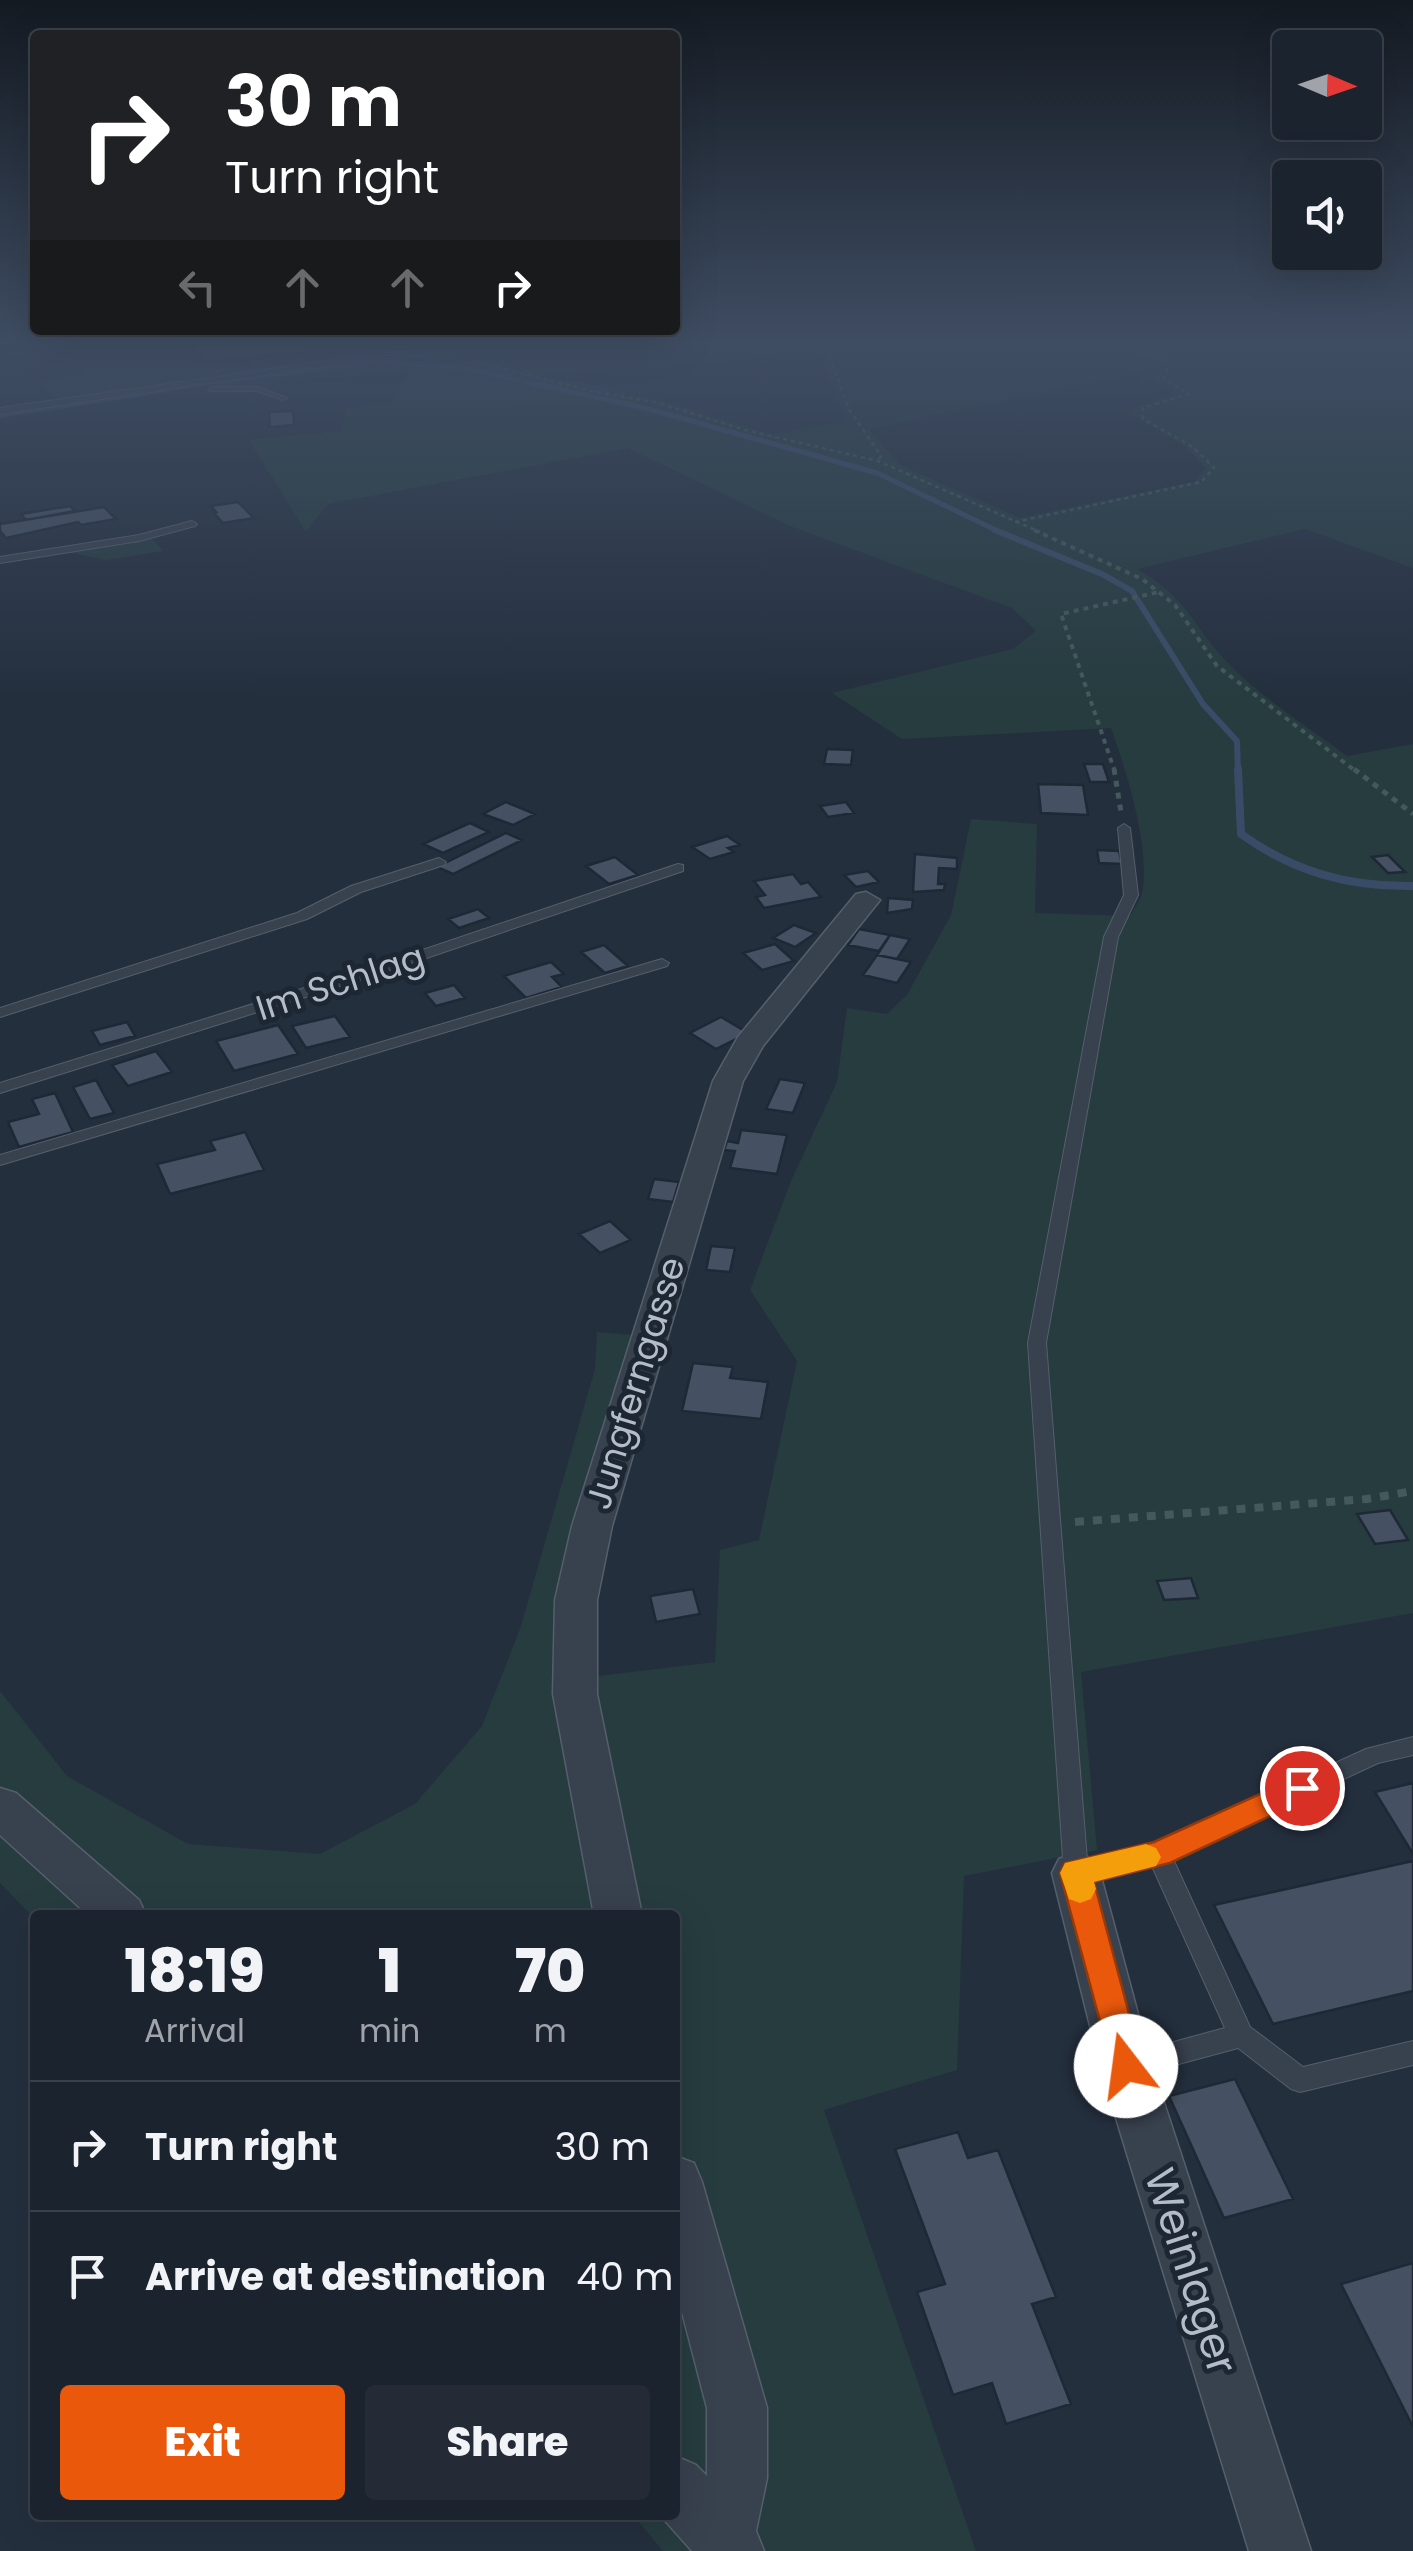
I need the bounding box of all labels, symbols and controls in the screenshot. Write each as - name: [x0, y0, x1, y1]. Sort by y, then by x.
- north arrow: [1272, 30, 1382, 140]
- map controls: [1272, 30, 1382, 270]
- text: 30 m: [225, 52, 402, 151]
- icon: right: [60, 70, 190, 200]
- text: Turn right: [225, 146, 439, 209]
- button: sound: [1272, 160, 1382, 270]
- icon: left: [170, 260, 225, 315]
- icon: ahead: [275, 260, 330, 315]
- icon: ahead: [380, 260, 435, 315]
- icon: right: [485, 260, 540, 315]
- street label: Im Schlag: [250, 932, 430, 1032]
- street label: Jungferngasse: [573, 1251, 697, 1515]
- pin: [1260, 1746, 1345, 1831]
- icon: arrive: [1275, 1761, 1330, 1816]
- text: 18:19: [124, 1929, 265, 2013]
- text: 1: [378, 1929, 401, 2013]
- text: 70: [515, 1929, 586, 2013]
- text: Arrival: [144, 2008, 245, 2053]
- text: min: [359, 2008, 420, 2053]
- text: m: [534, 2008, 567, 2053]
- position arrow: [1074, 2014, 1178, 2118]
- icon: right: [60, 2119, 115, 2174]
- text: Turn right: [145, 2120, 337, 2173]
- text: 30 m: [554, 2120, 650, 2173]
- street label: Weinlager: [1130, 2161, 1252, 2381]
- icon: arrive: [60, 2249, 115, 2304]
- text: Arrive at destination: [145, 2250, 546, 2303]
- text: 40 m: [576, 2250, 673, 2303]
- button: Exit: [60, 2385, 345, 2500]
- button: Share: [365, 2385, 650, 2500]

